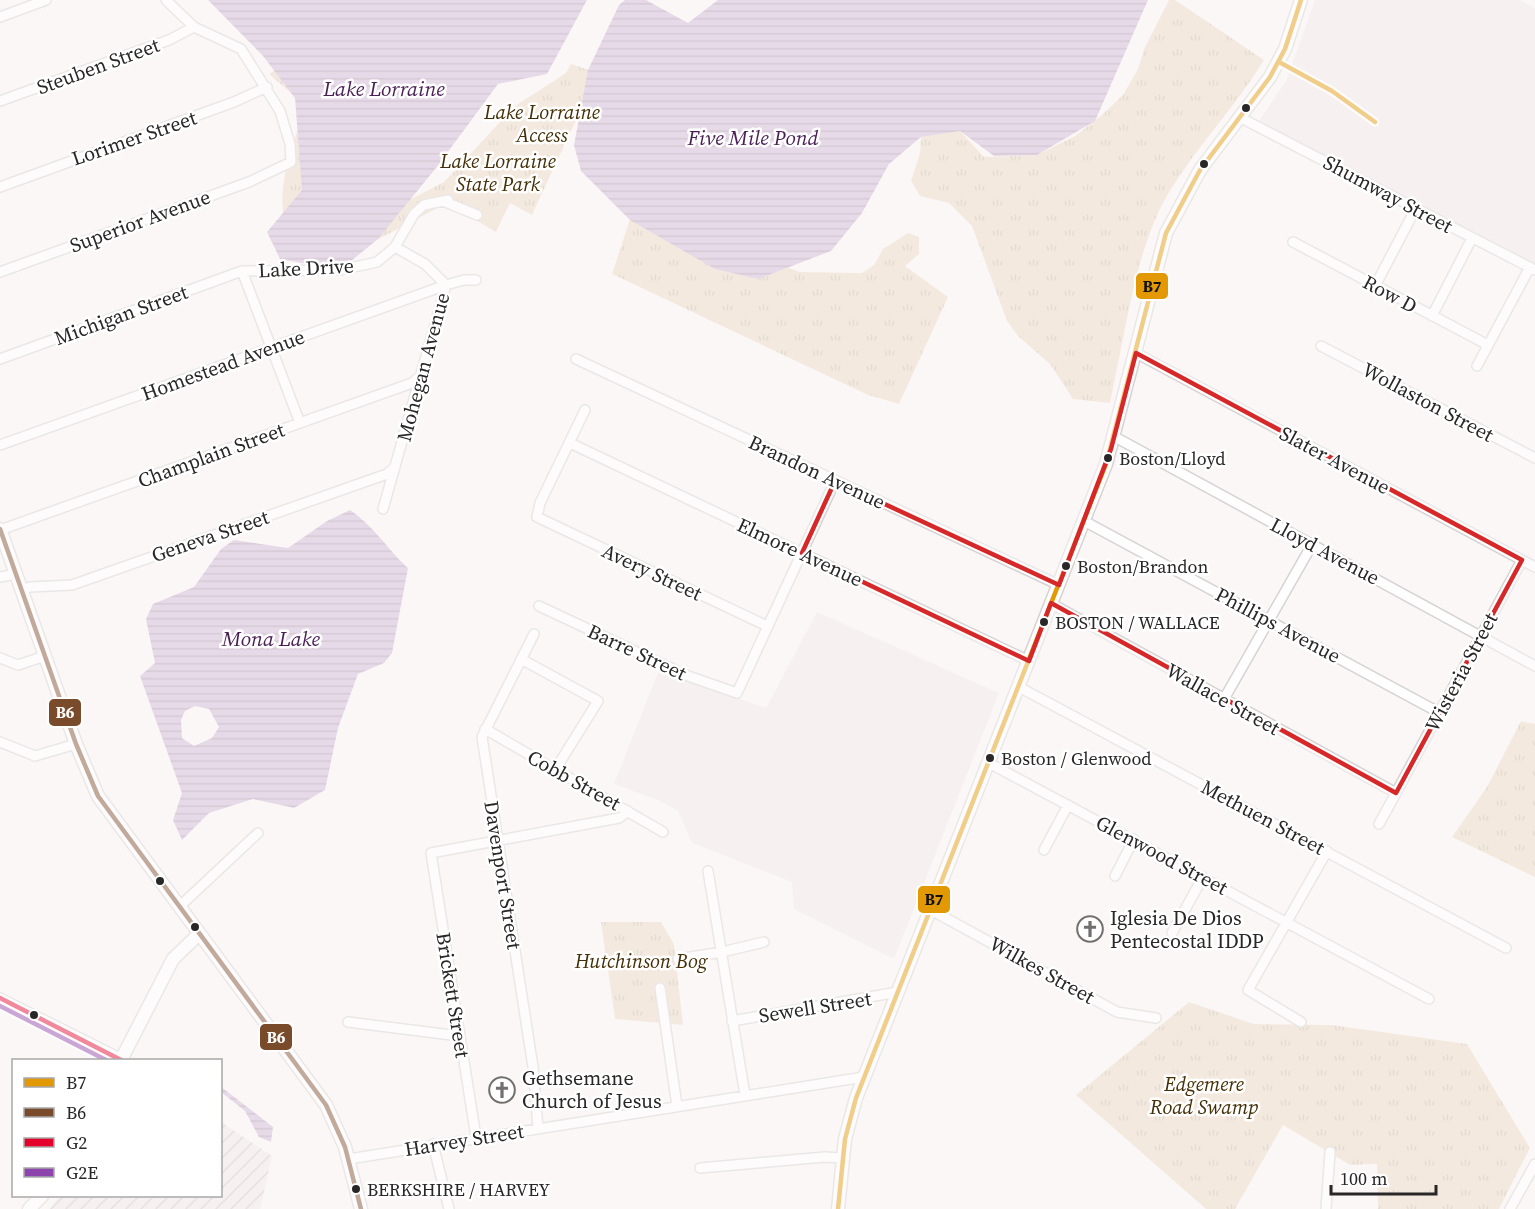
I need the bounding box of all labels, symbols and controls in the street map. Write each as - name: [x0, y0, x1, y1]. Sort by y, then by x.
- street label: Steuben Street: [33, 31, 164, 101]
- water label: Lake Lorraine: [322, 74, 445, 103]
- park label: Lake Lorraine Access: [483, 98, 600, 149]
- unlabelled marker: [1240, 102, 1252, 114]
- street label: Lorimer Street: [68, 103, 201, 172]
- water label: Five Mile Pond: [686, 123, 819, 152]
- park label: Lake Lorraine State Park: [439, 147, 556, 198]
- street label: Shumway Street: [1318, 148, 1458, 240]
- unlabelled marker: [1198, 158, 1210, 170]
- street label: Superior Avenue: [66, 183, 214, 259]
- street label: Lake Drive: [257, 252, 355, 284]
- street label: Row D: [1358, 268, 1422, 320]
- line badge: B7: [1135, 272, 1169, 300]
- text: B7: [1142, 275, 1162, 297]
- street label: Michigan Street: [50, 278, 192, 352]
- street label: Mohegan Avenue: [390, 289, 456, 445]
- street label: Homestead Avenue: [138, 323, 308, 407]
- street label: Wollaston Street: [1357, 356, 1499, 449]
- street label: Champlain Street: [134, 415, 289, 495]
- street label: Slater Avenue: [1275, 419, 1395, 501]
- street label: Brandon Avenue: [744, 428, 890, 516]
- place label: Boston/Lloyd: [1119, 446, 1225, 471]
- marker: Boston/Lloyd: [1102, 452, 1114, 464]
- street label: Geneva Street: [148, 503, 273, 569]
- street label: Lloyd Avenue: [1265, 510, 1385, 592]
- street label: Elmore Avenue: [733, 511, 867, 593]
- street label: Avery Street: [597, 537, 707, 608]
- place label: Boston/Brandon: [1077, 554, 1208, 579]
- marker: Boston/Brandon: [1060, 560, 1072, 572]
- street label: Phillips Avenue: [1210, 580, 1346, 670]
- street label: Wisteria Street: [1418, 607, 1504, 736]
- place label: BOSTON / WALLACE: [1055, 610, 1220, 635]
- marker: BOSTON / WALLACE: [1038, 616, 1050, 628]
- street label: Barre Street: [583, 617, 691, 687]
- water label: Mona Lake: [221, 624, 320, 653]
- street label: Wallace Street: [1161, 656, 1285, 742]
- line badge: B6: [48, 698, 82, 727]
- text: B6: [55, 701, 75, 723]
- street label: Cobb Street: [522, 743, 626, 817]
- place label: Boston / Glenwood: [1001, 746, 1152, 771]
- marker: Boston / Glenwood: [984, 752, 996, 764]
- street label: Methuen Street: [1196, 773, 1330, 862]
- street label: Davenport Street: [477, 799, 529, 952]
- street label: Glenwood Street: [1091, 808, 1233, 902]
- unlabelled marker: [154, 875, 166, 887]
- line badge: B7: [917, 885, 951, 914]
- text: B7: [924, 888, 944, 910]
- place label: Iglesia De Dios Pentecostal IDDP: [1110, 904, 1264, 955]
- church icon: Iglesia De Dios Pentecostal IDDP: [1075, 914, 1105, 944]
- unlabelled marker: [189, 921, 201, 933]
- street label: Brickett Street: [429, 930, 477, 1060]
- street label: Wilkes Street: [984, 930, 1100, 1011]
- park label: Hutchinson Bog: [574, 947, 709, 975]
- street label: Sewell Street: [757, 984, 874, 1030]
- unlabelled marker: [28, 1009, 40, 1021]
- line badge: B6: [259, 1023, 293, 1051]
- text: B6: [266, 1026, 286, 1048]
- legend: [12, 1059, 222, 1197]
- place label: Gethsemane Church of Jesus: [522, 1064, 662, 1115]
- text: B7: [66, 1070, 86, 1095]
- park label: Edgemere Road Swamp: [1149, 1070, 1258, 1121]
- church icon: Gethsemane Church of Jesus: [487, 1075, 517, 1105]
- text: B6: [66, 1100, 86, 1125]
- street label: Harvey Street: [402, 1117, 526, 1163]
- text: G2: [66, 1130, 87, 1155]
- scale bar: [1331, 1158, 1436, 1196]
- text: G2E: [66, 1160, 98, 1185]
- text: 100 m: [1340, 1166, 1387, 1191]
- place label: BERKSHIRE / HARVEY: [367, 1177, 551, 1202]
- marker: BERKSHIRE / HARVEY: [350, 1183, 362, 1195]

